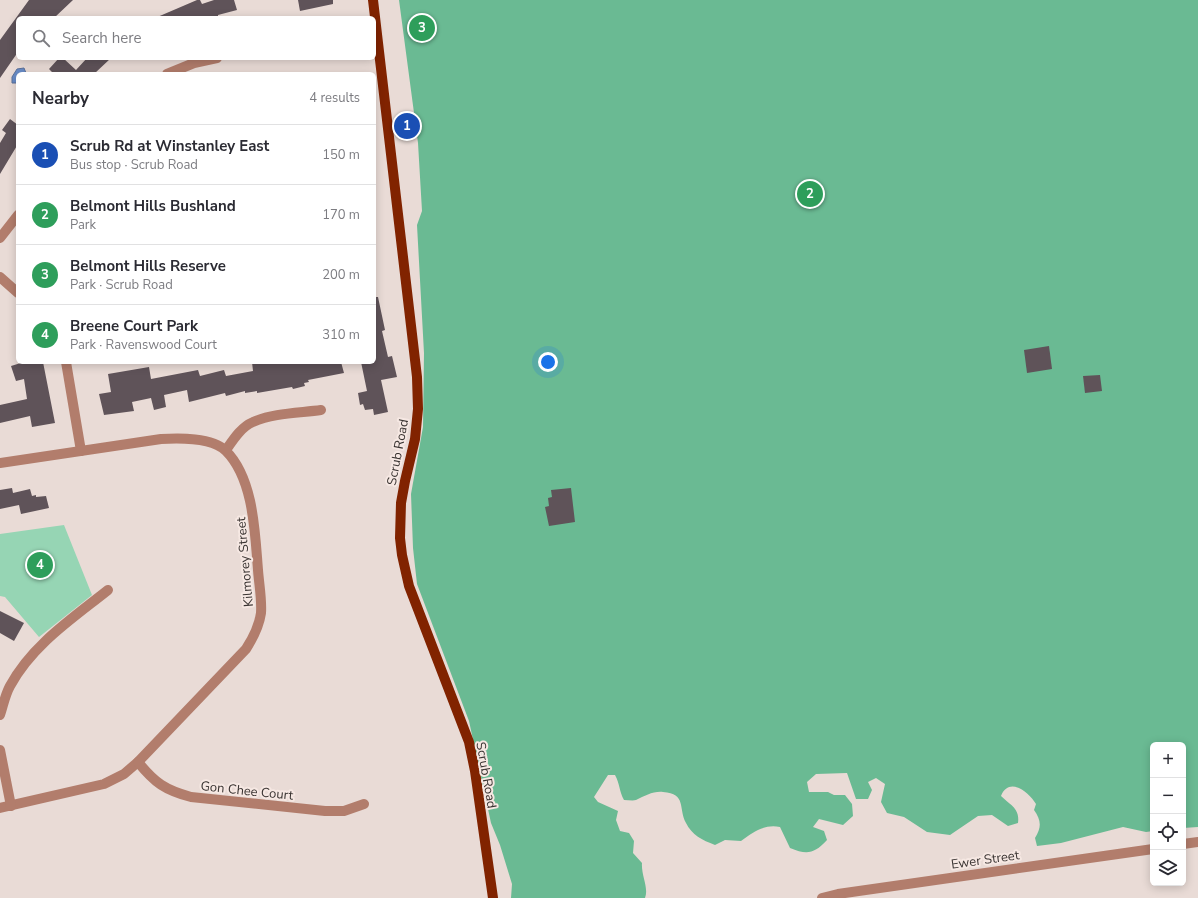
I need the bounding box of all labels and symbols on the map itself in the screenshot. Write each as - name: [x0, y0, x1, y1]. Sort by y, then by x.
- pin: 3: [409, 13, 435, 43]
- pin: 1: [394, 111, 420, 141]
- pin: 2: [797, 179, 823, 209]
- your location: [538, 352, 558, 372]
- street label: Scrub Road: [383, 418, 413, 487]
- street label: Kilmorey Street: [232, 516, 258, 608]
- pin: 4: [27, 550, 53, 580]
- street label: Scrub Road: [471, 741, 501, 810]
- street label: Gon Chee Court: [200, 777, 295, 805]
- street label: Ewer Street: [950, 846, 1021, 874]

